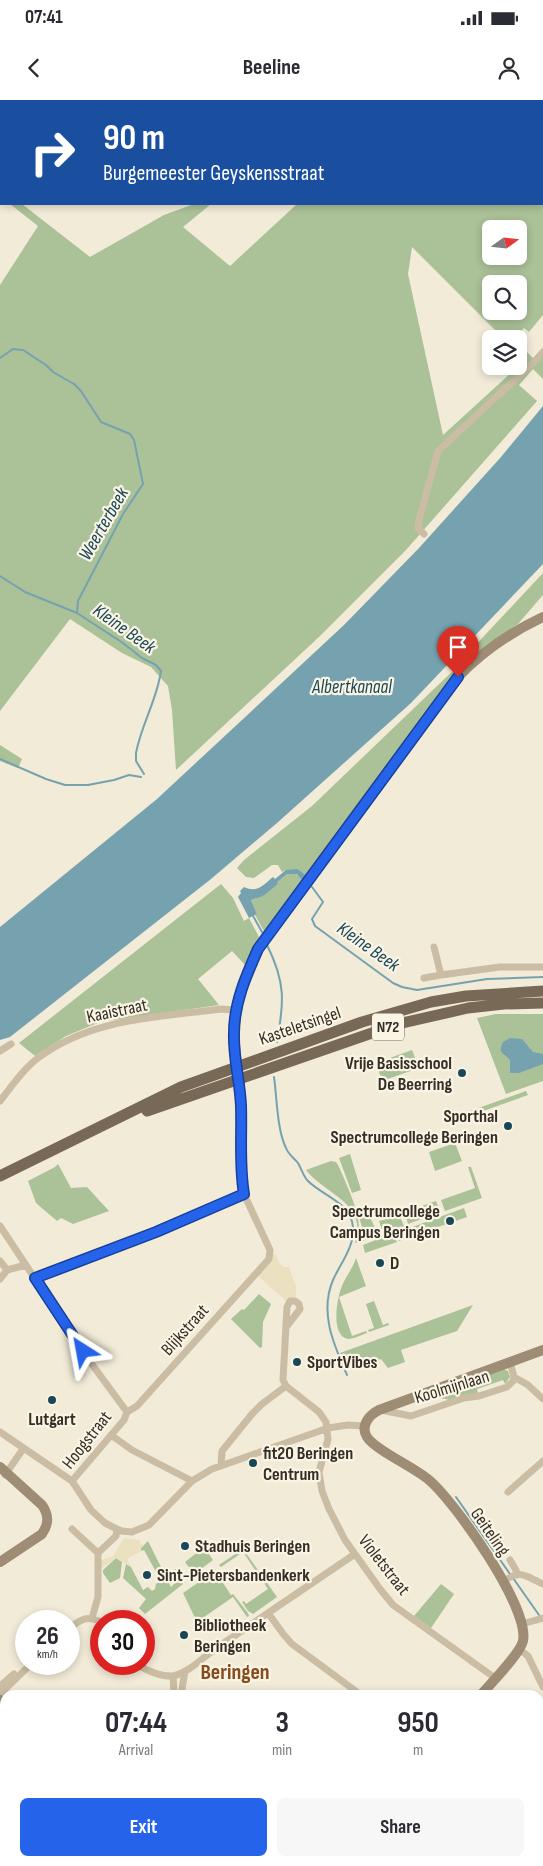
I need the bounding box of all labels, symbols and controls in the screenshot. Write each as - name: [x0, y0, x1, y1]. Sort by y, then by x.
- text: 07:41: [25, 6, 63, 29]
- icon: back: [20, 54, 48, 82]
- text: Beeline: [243, 54, 300, 81]
- icon: person: [495, 54, 523, 82]
- text: 90 m: [103, 117, 165, 160]
- icon: right: [20, 120, 85, 185]
- text: Burgemeester Geyskensstraat: [103, 160, 324, 187]
- north arrow: [482, 220, 528, 265]
- map controls: [482, 220, 527, 375]
- button: search: [482, 275, 527, 320]
- button: layers: [482, 330, 527, 375]
- water label: Weerterbeek: [74, 483, 134, 564]
- water label: Kleine Beek: [88, 599, 161, 659]
- pin: [437, 626, 479, 677]
- icon: arrive: [444, 633, 472, 661]
- water label: Albertkanaal: [311, 676, 392, 699]
- water label: Kleine Beek: [332, 917, 405, 977]
- street label: Kaaistraat: [85, 994, 150, 1028]
- street label: Kasteletsingel: [256, 1002, 344, 1050]
- road number: N72: [372, 1014, 404, 1040]
- place label: Vrije Basisschool De Beerring: [345, 1053, 452, 1095]
- marker: Vrije Basisschool De Beerring: [456, 1067, 468, 1079]
- place label: Sporthal Spectrumcollege Beringen: [331, 1106, 498, 1148]
- marker: Sporthal Spectrumcollege Beringen: [502, 1120, 514, 1132]
- place label: Spectrumcollege Campus Beringen: [330, 1201, 440, 1243]
- marker: Spectrumcollege Campus Beringen: [444, 1215, 456, 1227]
- place label: D: [390, 1253, 399, 1274]
- marker: D: [374, 1257, 386, 1269]
- street label: Blijkstraat: [157, 1300, 214, 1360]
- position arrow: [56, 1324, 108, 1376]
- place label: SportVibes: [307, 1352, 378, 1373]
- marker: SportVibes: [291, 1356, 303, 1368]
- street label: Koolmijnlaan: [412, 1366, 492, 1408]
- marker: Lutgart: [46, 1394, 58, 1406]
- street label: Hoogstraat: [58, 1407, 116, 1473]
- place label: Lutgart: [28, 1409, 76, 1430]
- place label: fit20 Beringen Centrum: [263, 1443, 353, 1485]
- marker: fit20 Beringen Centrum: [247, 1457, 259, 1469]
- street label: Geiteling: [466, 1504, 514, 1560]
- street label: Violetstraat: [354, 1531, 414, 1600]
- place label: Stadhuis Beringen: [195, 1536, 310, 1557]
- marker: Stadhuis Beringen: [179, 1540, 191, 1552]
- place label: Sint-Pietersbandenkerk: [157, 1565, 310, 1586]
- marker: Sint-Pietersbandenkerk: [141, 1569, 153, 1581]
- speed limit sign: 30: [90, 1610, 155, 1675]
- place label: Bibliotheek Beringen: [194, 1615, 267, 1657]
- text: 26: [36, 1621, 59, 1652]
- marker: Bibliotheek Beringen: [178, 1629, 190, 1641]
- text: km/h: [37, 1647, 58, 1662]
- district label: Beringen: [200, 1659, 270, 1686]
- text: 07:44: [105, 1705, 167, 1741]
- text: 3: [275, 1705, 289, 1741]
- text: 950: [397, 1705, 439, 1741]
- text: Arrival: [119, 1741, 153, 1760]
- text: min: [272, 1741, 292, 1760]
- text: m: [413, 1741, 423, 1760]
- button: Exit: [20, 1798, 267, 1856]
- button: Share: [277, 1798, 524, 1856]

